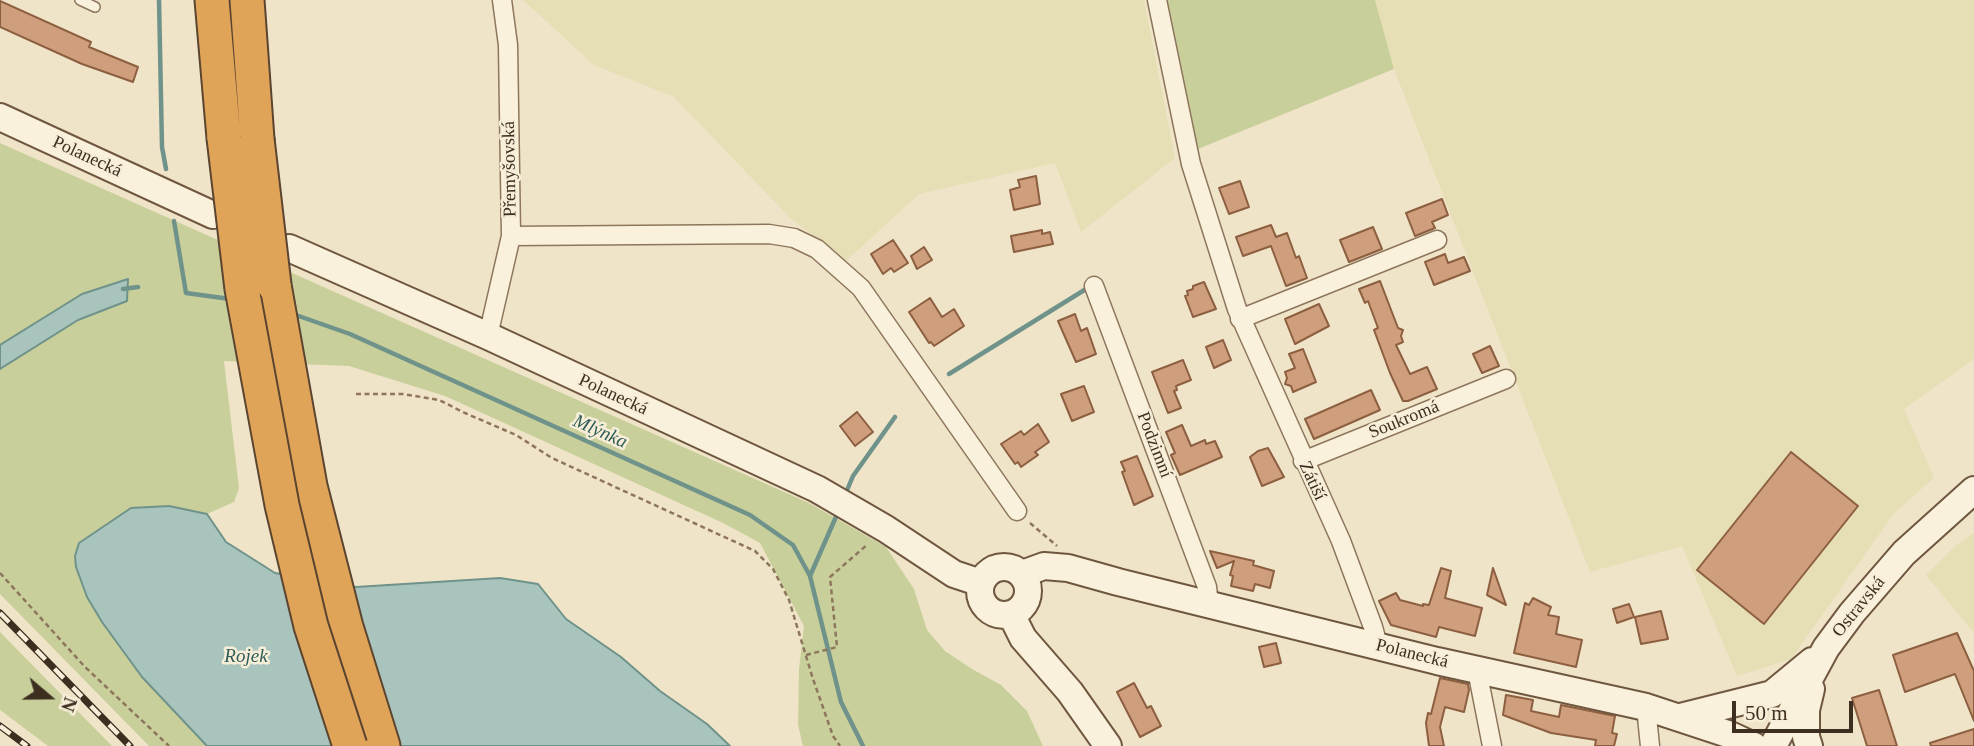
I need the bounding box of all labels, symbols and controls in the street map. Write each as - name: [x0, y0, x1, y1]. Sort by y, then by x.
- street label: Přemyšovská: [498, 121, 522, 217]
- street label: Polanecká: [49, 132, 125, 182]
- street label: Polanecká: [575, 370, 651, 420]
- street label: Soukromá: [1366, 396, 1442, 444]
- street label: Podzimní: [1132, 409, 1176, 481]
- water label: Mlýnka: [569, 410, 631, 454]
- street label: Zátiší: [1294, 458, 1330, 504]
- street label: Ostravská: [1828, 572, 1890, 642]
- street label: Polanecká: [1374, 635, 1450, 673]
- water label: Rojek: [224, 646, 268, 668]
- north arrow: [14, 662, 84, 732]
- scale bar: [1736, 686, 1857, 730]
- text: N: [57, 694, 81, 714]
- text: 50 m: [1745, 701, 1788, 725]

